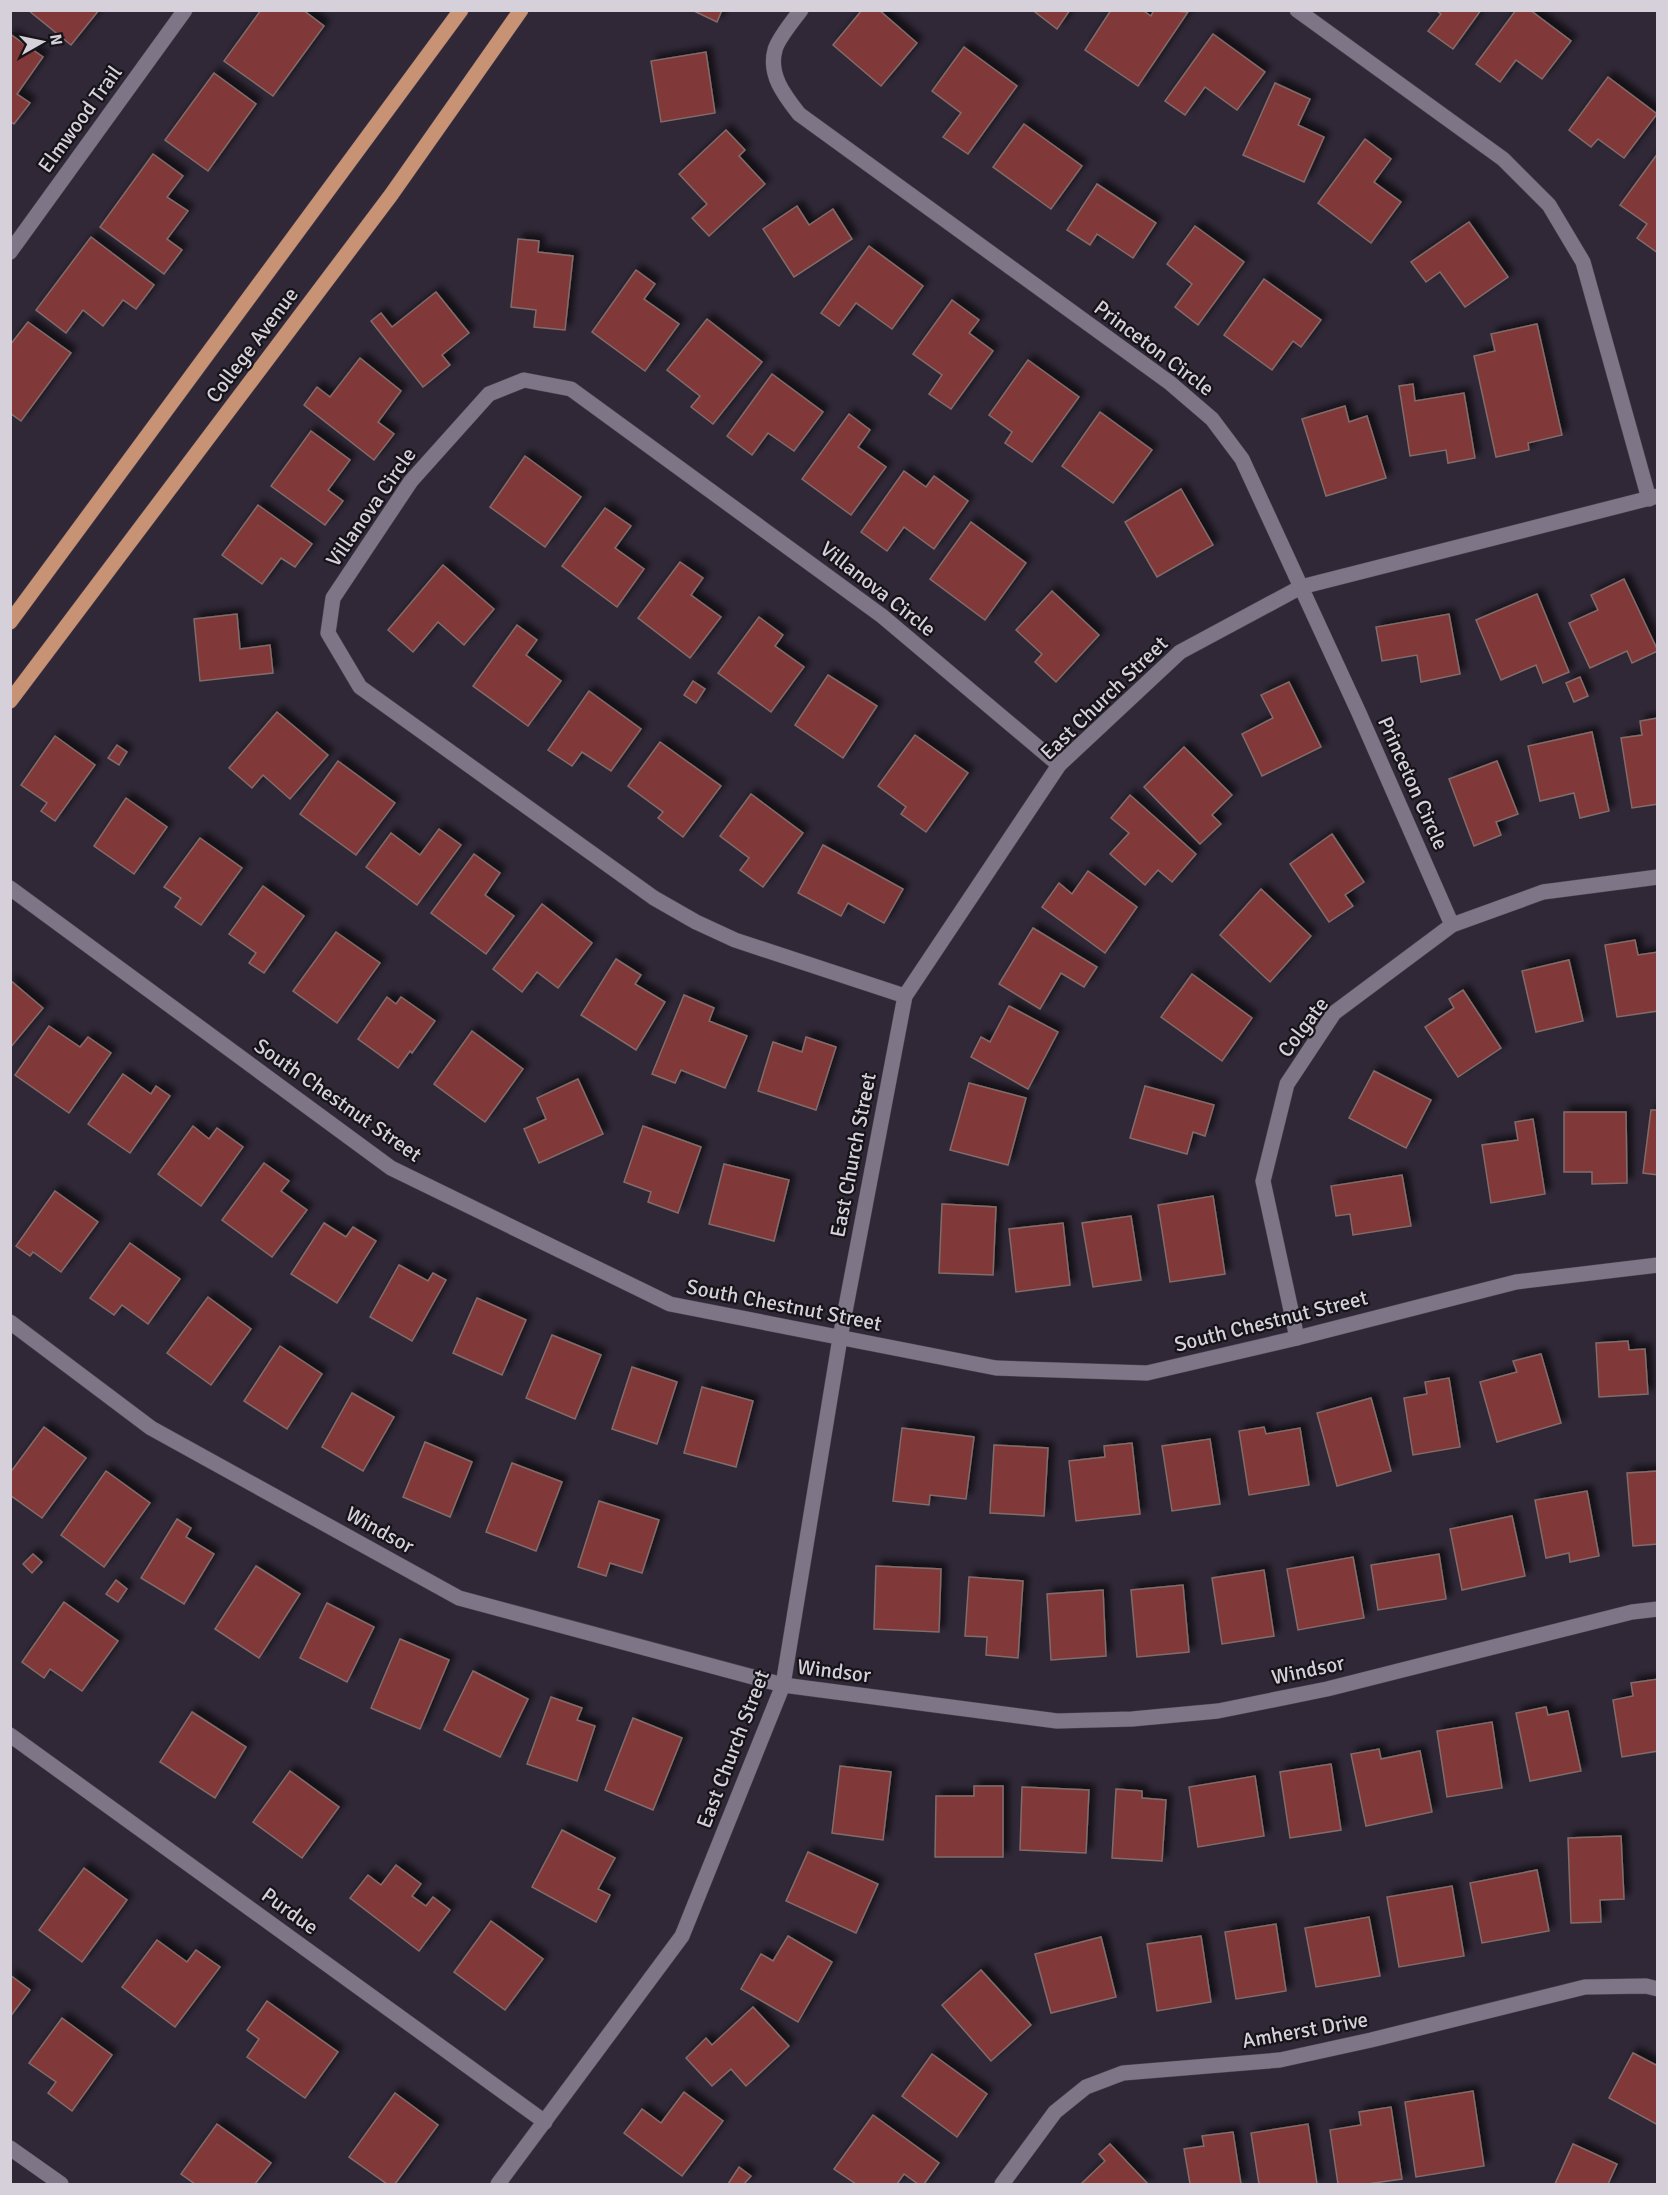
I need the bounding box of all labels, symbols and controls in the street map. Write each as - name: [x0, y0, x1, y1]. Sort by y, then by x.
- north arrow: [12, 12, 72, 72]
- text: N: [45, 33, 67, 47]
- street label: Elmwood Trail: [32, 60, 128, 178]
- street label: College Avenue: [200, 282, 304, 408]
- street label: Princeton Circle: [1089, 294, 1219, 402]
- street label: Villanova Circle: [320, 442, 422, 572]
- street label: Villanova Circle: [815, 536, 941, 642]
- street label: East Church Street: [1035, 631, 1173, 765]
- street label: Princeton Circle: [1372, 712, 1454, 854]
- street label: Colgate: [1272, 992, 1334, 1062]
- street label: South Chestnut Street: [249, 1032, 427, 1168]
- street label: East Church Street: [824, 1070, 882, 1240]
- street label: South Chestnut Street: [684, 1273, 884, 1337]
- street label: South Chestnut Street: [1172, 1284, 1370, 1358]
- street label: Windsor: [341, 1501, 419, 1559]
- street label: Windsor: [1269, 1650, 1347, 1690]
- street label: Windsor: [796, 1654, 873, 1688]
- street label: East Church Street: [691, 1666, 775, 1832]
- street label: Purdue: [257, 1882, 323, 1940]
- street label: Amherst Drive: [1240, 2006, 1370, 2054]

